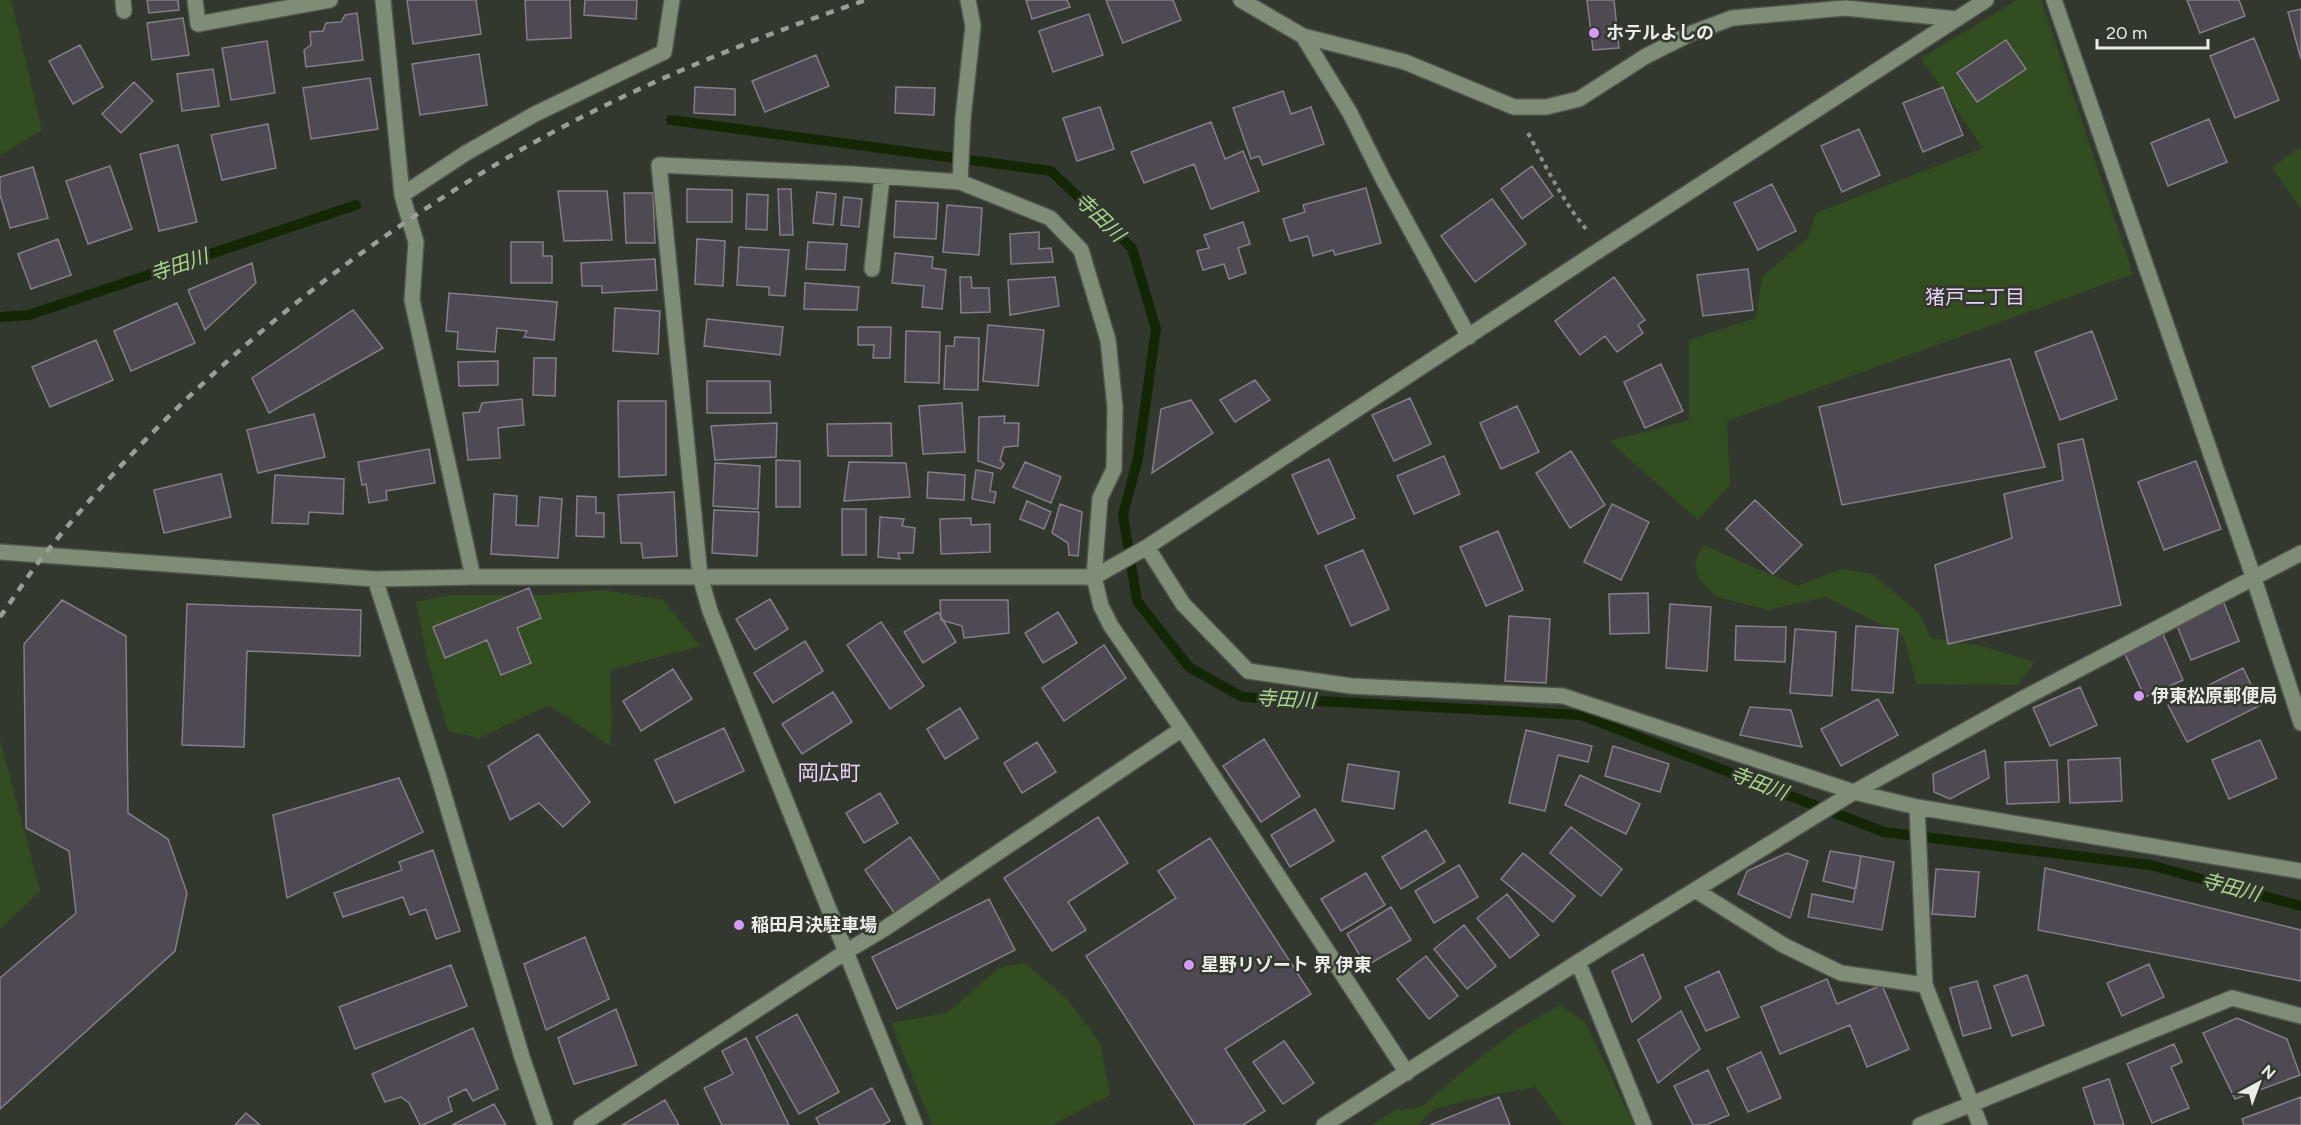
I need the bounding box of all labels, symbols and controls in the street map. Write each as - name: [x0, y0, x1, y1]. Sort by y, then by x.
- scale bar: [2097, 12, 2208, 50]
- place label: ホテルよしの: [1606, 22, 1714, 44]
- text: 20 m: [2106, 22, 2147, 44]
- marker: ホテルよしの: [1587, 26, 1601, 40]
- water label: 寺田川: [1070, 188, 1131, 248]
- water label: 寺田川: [147, 243, 213, 286]
- district label: 猪戸二丁目: [1925, 285, 2025, 309]
- water label: 寺田川: [1255, 685, 1319, 713]
- place label: 伊東松原郵便局: [2151, 685, 2277, 707]
- marker: 伊東松原郵便局: [2132, 689, 2146, 703]
- district label: 岡広町: [798, 760, 861, 785]
- water label: 寺田川: [1727, 761, 1793, 806]
- water label: 寺田川: [2199, 868, 2265, 907]
- place label: 稲田月決駐車場: [751, 914, 877, 936]
- marker: 稲田月決駐車場: [732, 918, 746, 932]
- place label: 星野リゾート 界 伊東: [1201, 954, 1372, 976]
- marker: 星野リゾート 界 伊東: [1182, 958, 1196, 972]
- north arrow: [2229, 1053, 2289, 1113]
- text: N: [2258, 1061, 2279, 1083]

